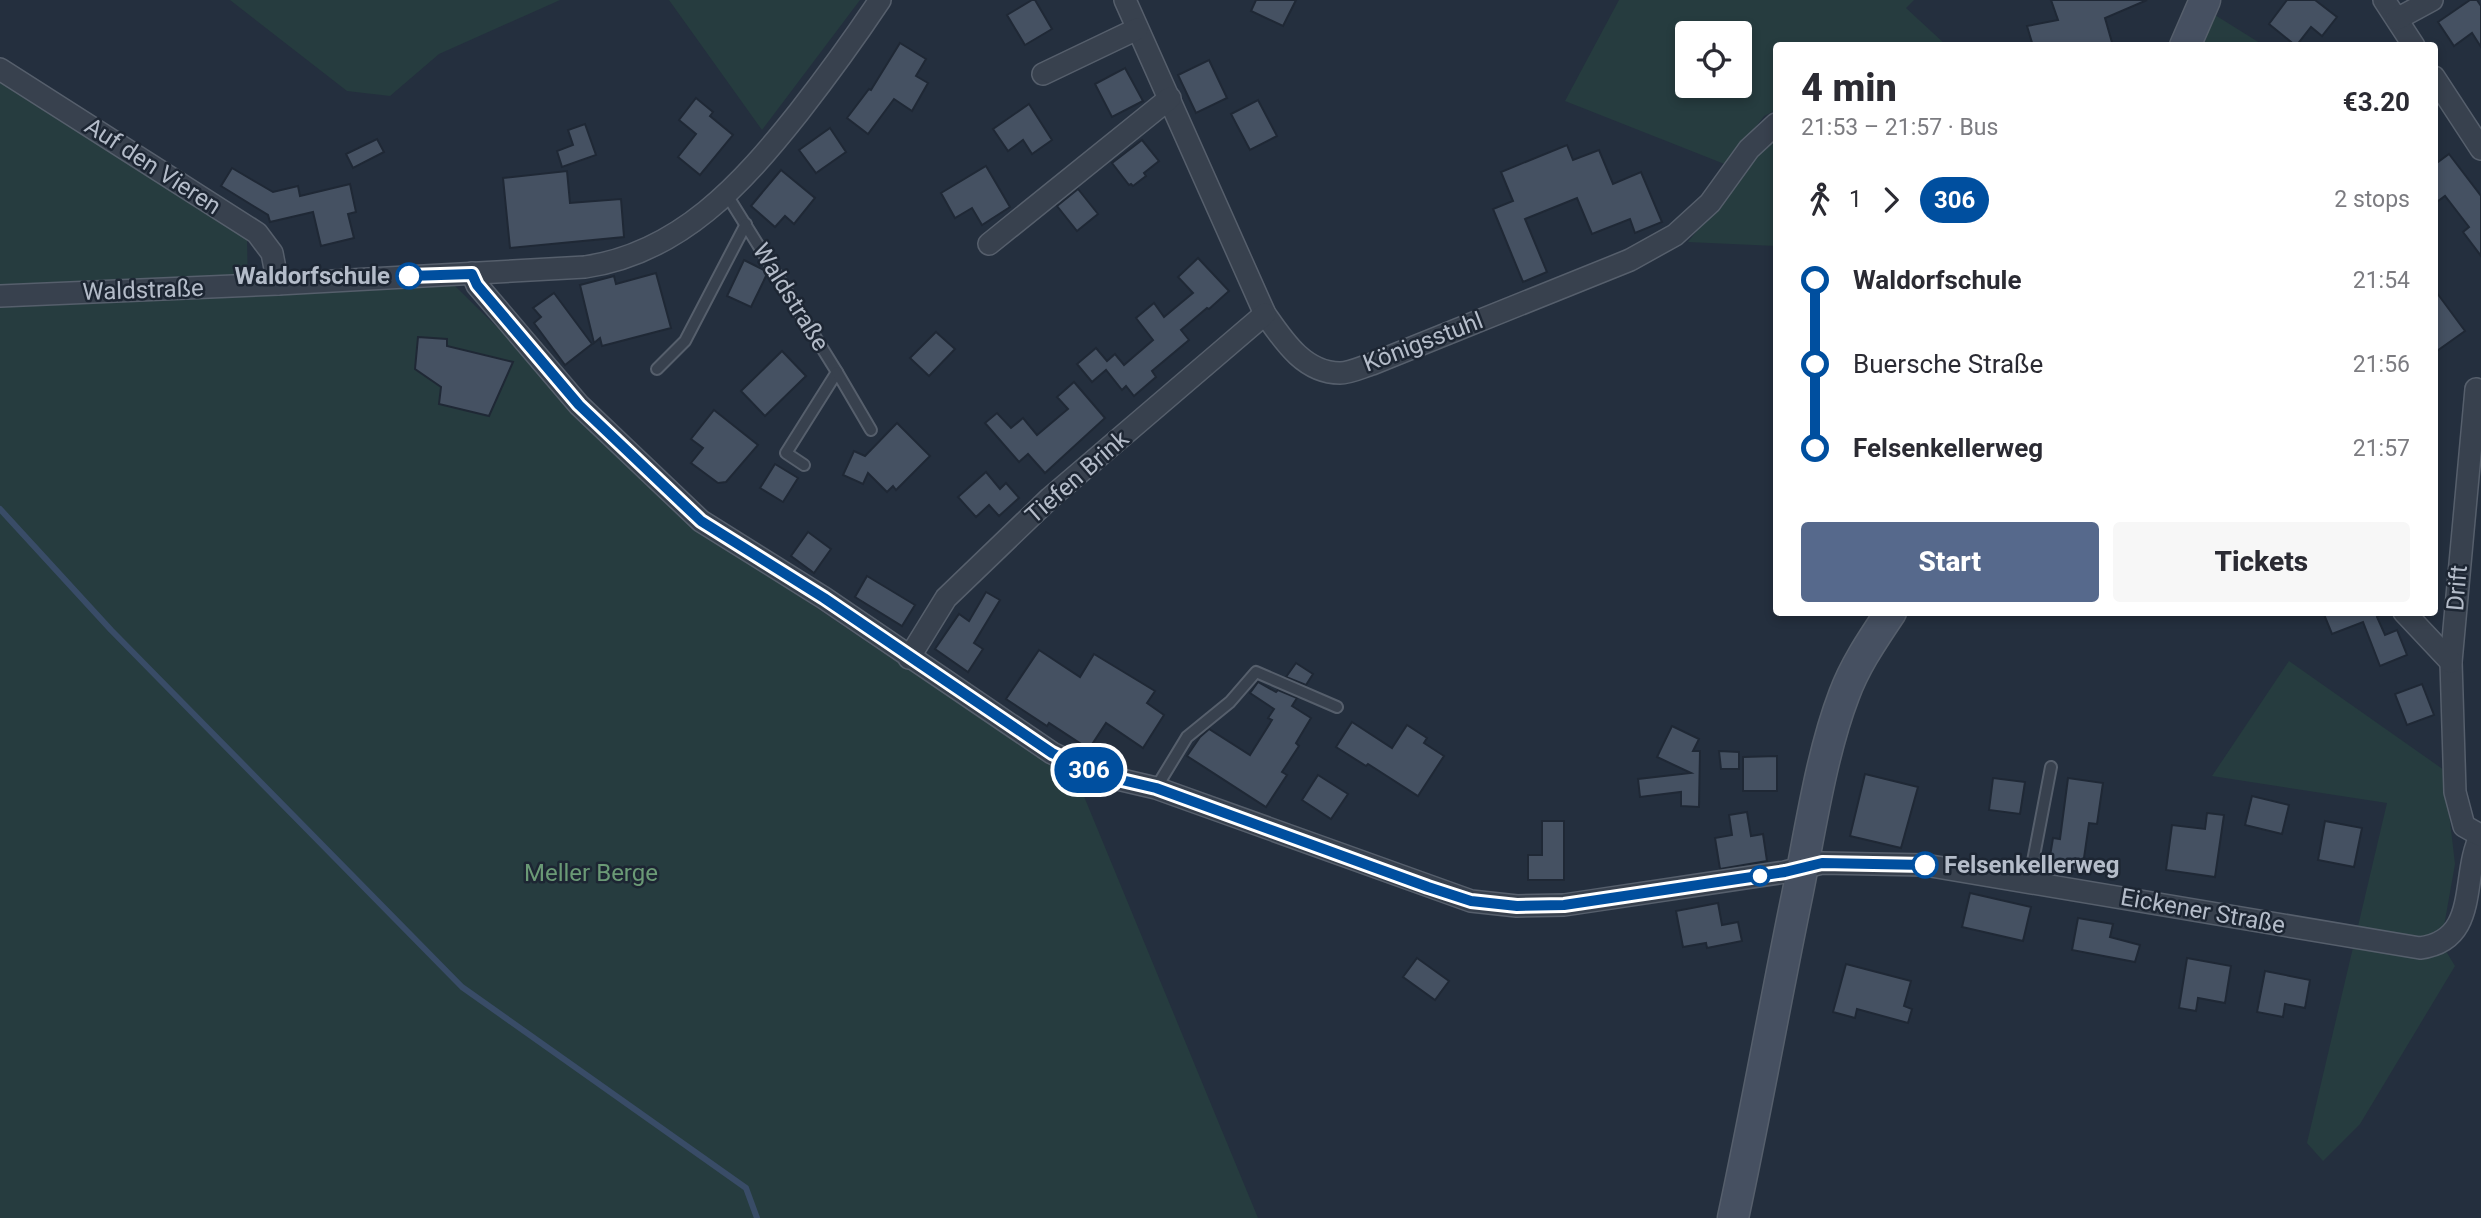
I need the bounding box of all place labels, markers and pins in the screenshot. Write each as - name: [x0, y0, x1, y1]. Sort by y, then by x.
- place label: Waldorfschule: [235, 262, 390, 290]
- marker: Waldorfschule: [396, 263, 422, 289]
- place label: Felsenkellerweg: [1944, 851, 2119, 879]
- marker: Felsenkellerweg: [1912, 852, 1938, 878]
- unlabelled marker: [1750, 866, 1770, 886]

